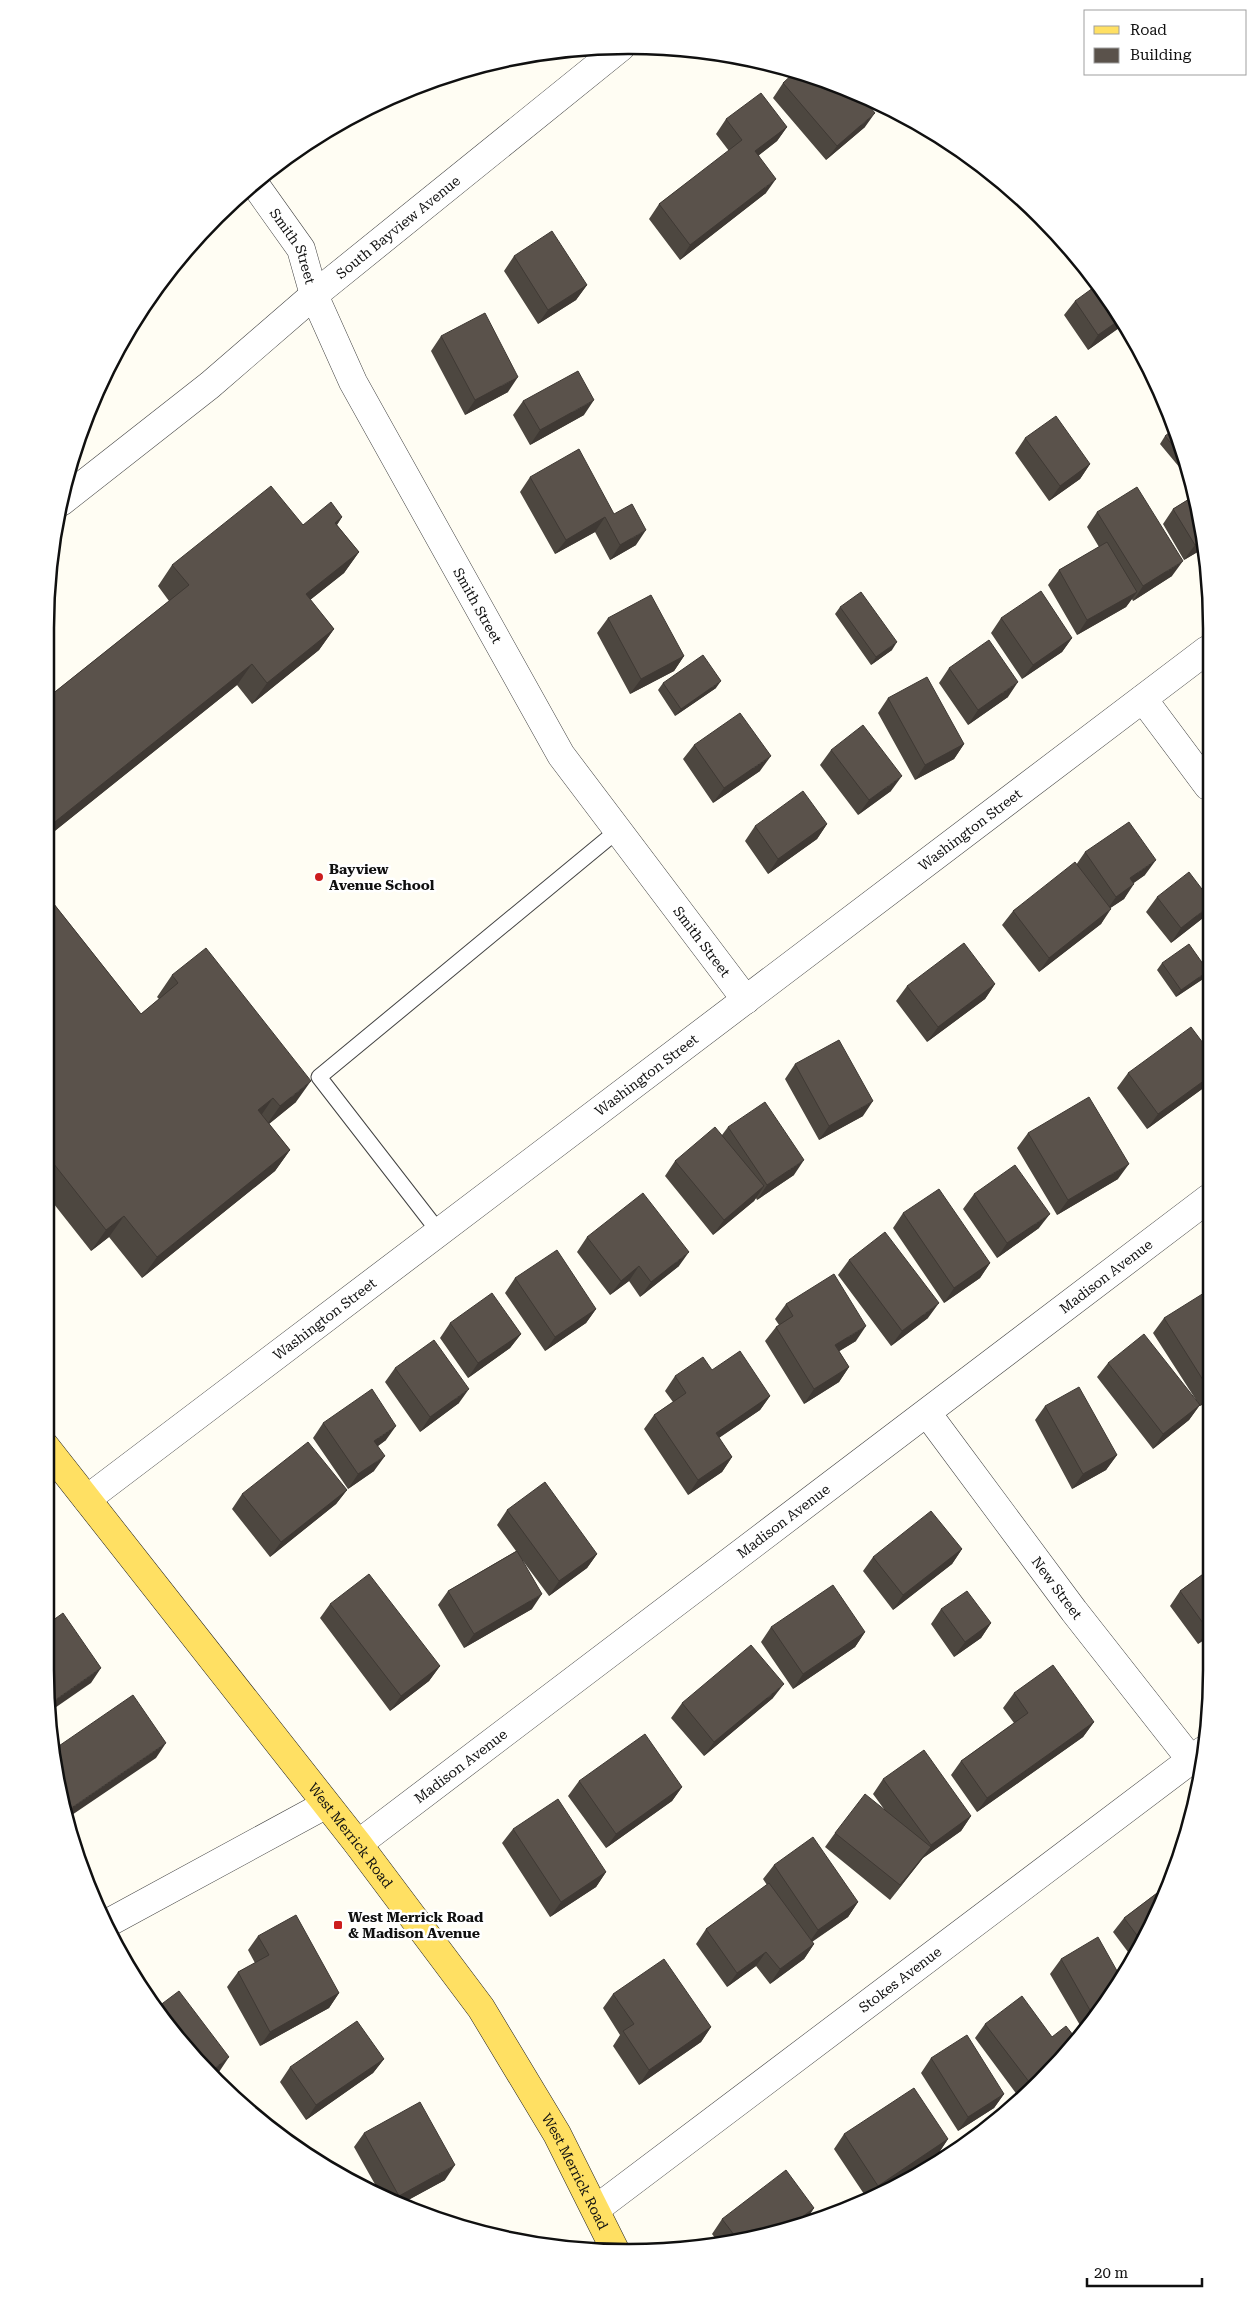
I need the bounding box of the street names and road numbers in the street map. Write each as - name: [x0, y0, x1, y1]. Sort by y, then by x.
- street label: South Bayview Avenue: [333, 172, 463, 282]
- street label: Smith Street: [267, 205, 318, 286]
- street label: Smith Street: [450, 565, 505, 646]
- street label: Washington Street: [915, 786, 1025, 874]
- street label: Smith Street: [670, 903, 734, 980]
- street label: Washington Street: [592, 1031, 701, 1119]
- street label: Madison Avenue: [1056, 1236, 1156, 1317]
- street label: Washington Street: [270, 1275, 379, 1363]
- street label: Madison Avenue: [734, 1481, 833, 1561]
- street label: New Street: [1028, 1554, 1085, 1623]
- street label: Madison Avenue: [411, 1726, 511, 1806]
- street label: West Merrick Road: [305, 1780, 396, 1891]
- street label: Stokes Avenue: [856, 1943, 945, 2016]
- street label: West Merrick Road: [538, 2110, 611, 2232]

